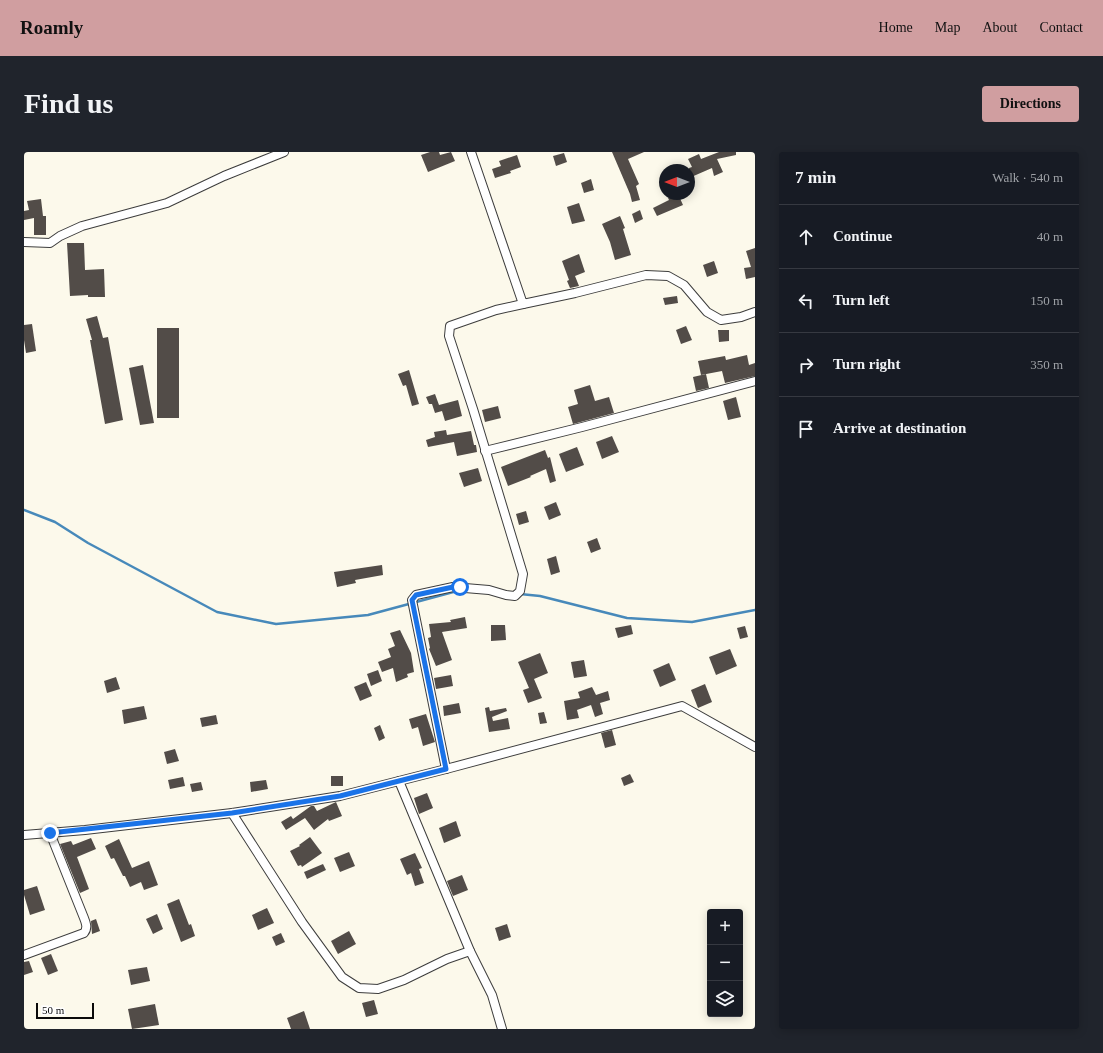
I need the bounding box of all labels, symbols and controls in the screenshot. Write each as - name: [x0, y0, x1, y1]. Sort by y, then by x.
- text: Roamly: [20, 17, 83, 38]
- text: Home: [879, 20, 913, 35]
- text: Map: [935, 20, 960, 35]
- text: About: [982, 20, 1017, 35]
- text: Contact: [1039, 20, 1083, 35]
- button: Directions: [982, 86, 1079, 122]
- text: Find us: [24, 88, 114, 119]
- north arrow: [659, 164, 695, 200]
- text: 7 min: [795, 168, 836, 187]
- text: Walk · 540 m: [992, 170, 1063, 185]
- icon: ahead: [795, 226, 817, 248]
- text: Continue: [833, 228, 892, 244]
- text: 40 m: [1037, 229, 1063, 244]
- icon: left: [795, 290, 817, 312]
- text: Turn left: [833, 292, 890, 308]
- text: 150 m: [1030, 293, 1063, 308]
- icon: right: [795, 354, 817, 376]
- text: Turn right: [833, 356, 900, 372]
- text: 350 m: [1030, 357, 1063, 372]
- icon: arrive: [795, 418, 817, 440]
- text: Arrive at destination: [833, 420, 966, 436]
- route start: [451, 578, 469, 596]
- route end: [41, 824, 59, 842]
- map controls: [707, 909, 743, 1017]
- button: +: [707, 909, 743, 945]
- button: −: [707, 945, 743, 981]
- button: layers: [707, 981, 743, 1017]
- scale bar: [36, 1001, 94, 1020]
- text: 50 m: [42, 1004, 64, 1016]

